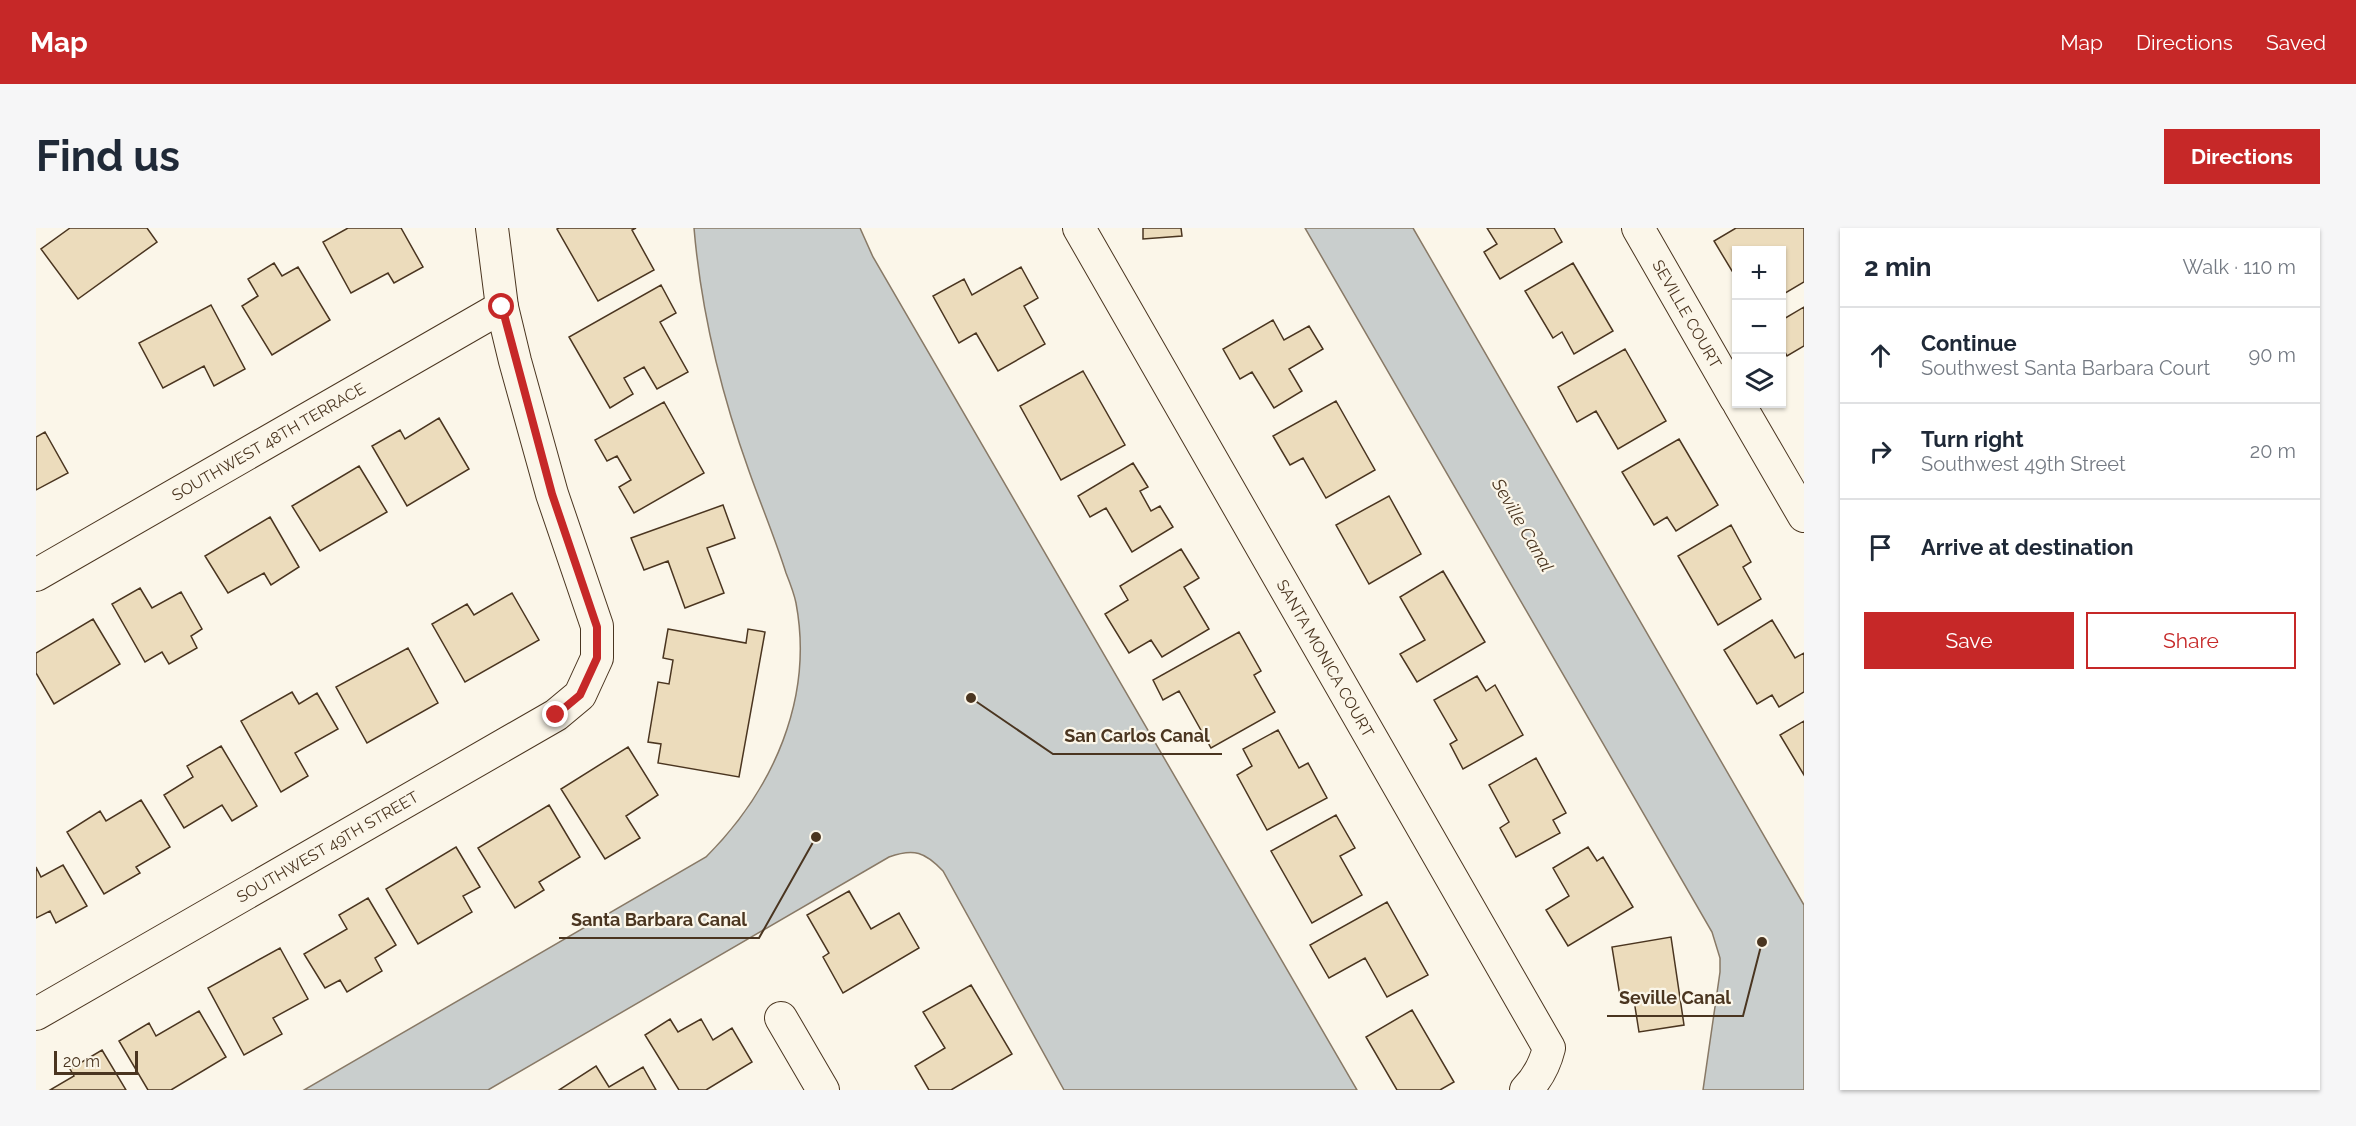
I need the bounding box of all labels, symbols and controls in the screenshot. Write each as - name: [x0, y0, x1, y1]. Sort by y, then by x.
- text: Map: [30, 26, 88, 59]
- text: Map: [2060, 30, 2103, 55]
- text: Directions: [2136, 30, 2233, 55]
- text: Saved: [2266, 30, 2326, 55]
- button: Directions: [2164, 129, 2320, 184]
- text: Find us: [36, 132, 180, 181]
- map controls: [1732, 246, 1786, 408]
- button: +: [1732, 246, 1786, 300]
- text: 2 min: [1864, 252, 1931, 282]
- text: Walk · 110 m: [2182, 255, 2296, 279]
- street label: SEVILLE COURT: [1649, 256, 1726, 372]
- route start: [488, 293, 514, 319]
- button: −: [1732, 300, 1786, 354]
- text: Continue: [1921, 330, 2017, 356]
- icon: ahead: [1864, 339, 1897, 372]
- text: 90 m: [2249, 343, 2296, 367]
- button: layers: [1732, 354, 1786, 408]
- text: Southwest Santa Barbara Court: [1921, 356, 2210, 380]
- street label: SOUTHWEST 48TH TERRACE: [168, 378, 369, 504]
- text: Turn right: [1921, 426, 2024, 452]
- icon: right: [1864, 435, 1897, 468]
- text: 20 m: [2250, 439, 2296, 463]
- text: Southwest 49th Street: [1921, 452, 2126, 476]
- water label: Seville Canal: [1487, 474, 1558, 576]
- icon: arrive: [1864, 531, 1897, 564]
- text: Arrive at destination: [1921, 534, 2134, 560]
- street label: SANTA MONICA COURT: [1273, 576, 1378, 741]
- button: Save: [1864, 612, 2074, 669]
- button: Share: [2086, 612, 2296, 669]
- route end: [542, 701, 568, 727]
- callout: San Carlos Canal: [1053, 718, 1222, 754]
- text: San Carlos Canal: [1064, 725, 1210, 746]
- street label: SOUTHWEST 49TH STREET: [233, 787, 422, 906]
- callout: Santa Barbara Canal: [559, 902, 759, 938]
- text: Santa Barbara Canal: [571, 909, 747, 930]
- callout: Seville Canal: [1607, 980, 1743, 1016]
- text: Seville Canal: [1619, 987, 1731, 1008]
- scale bar: [54, 1048, 138, 1076]
- text: 20 m: [63, 1052, 100, 1071]

